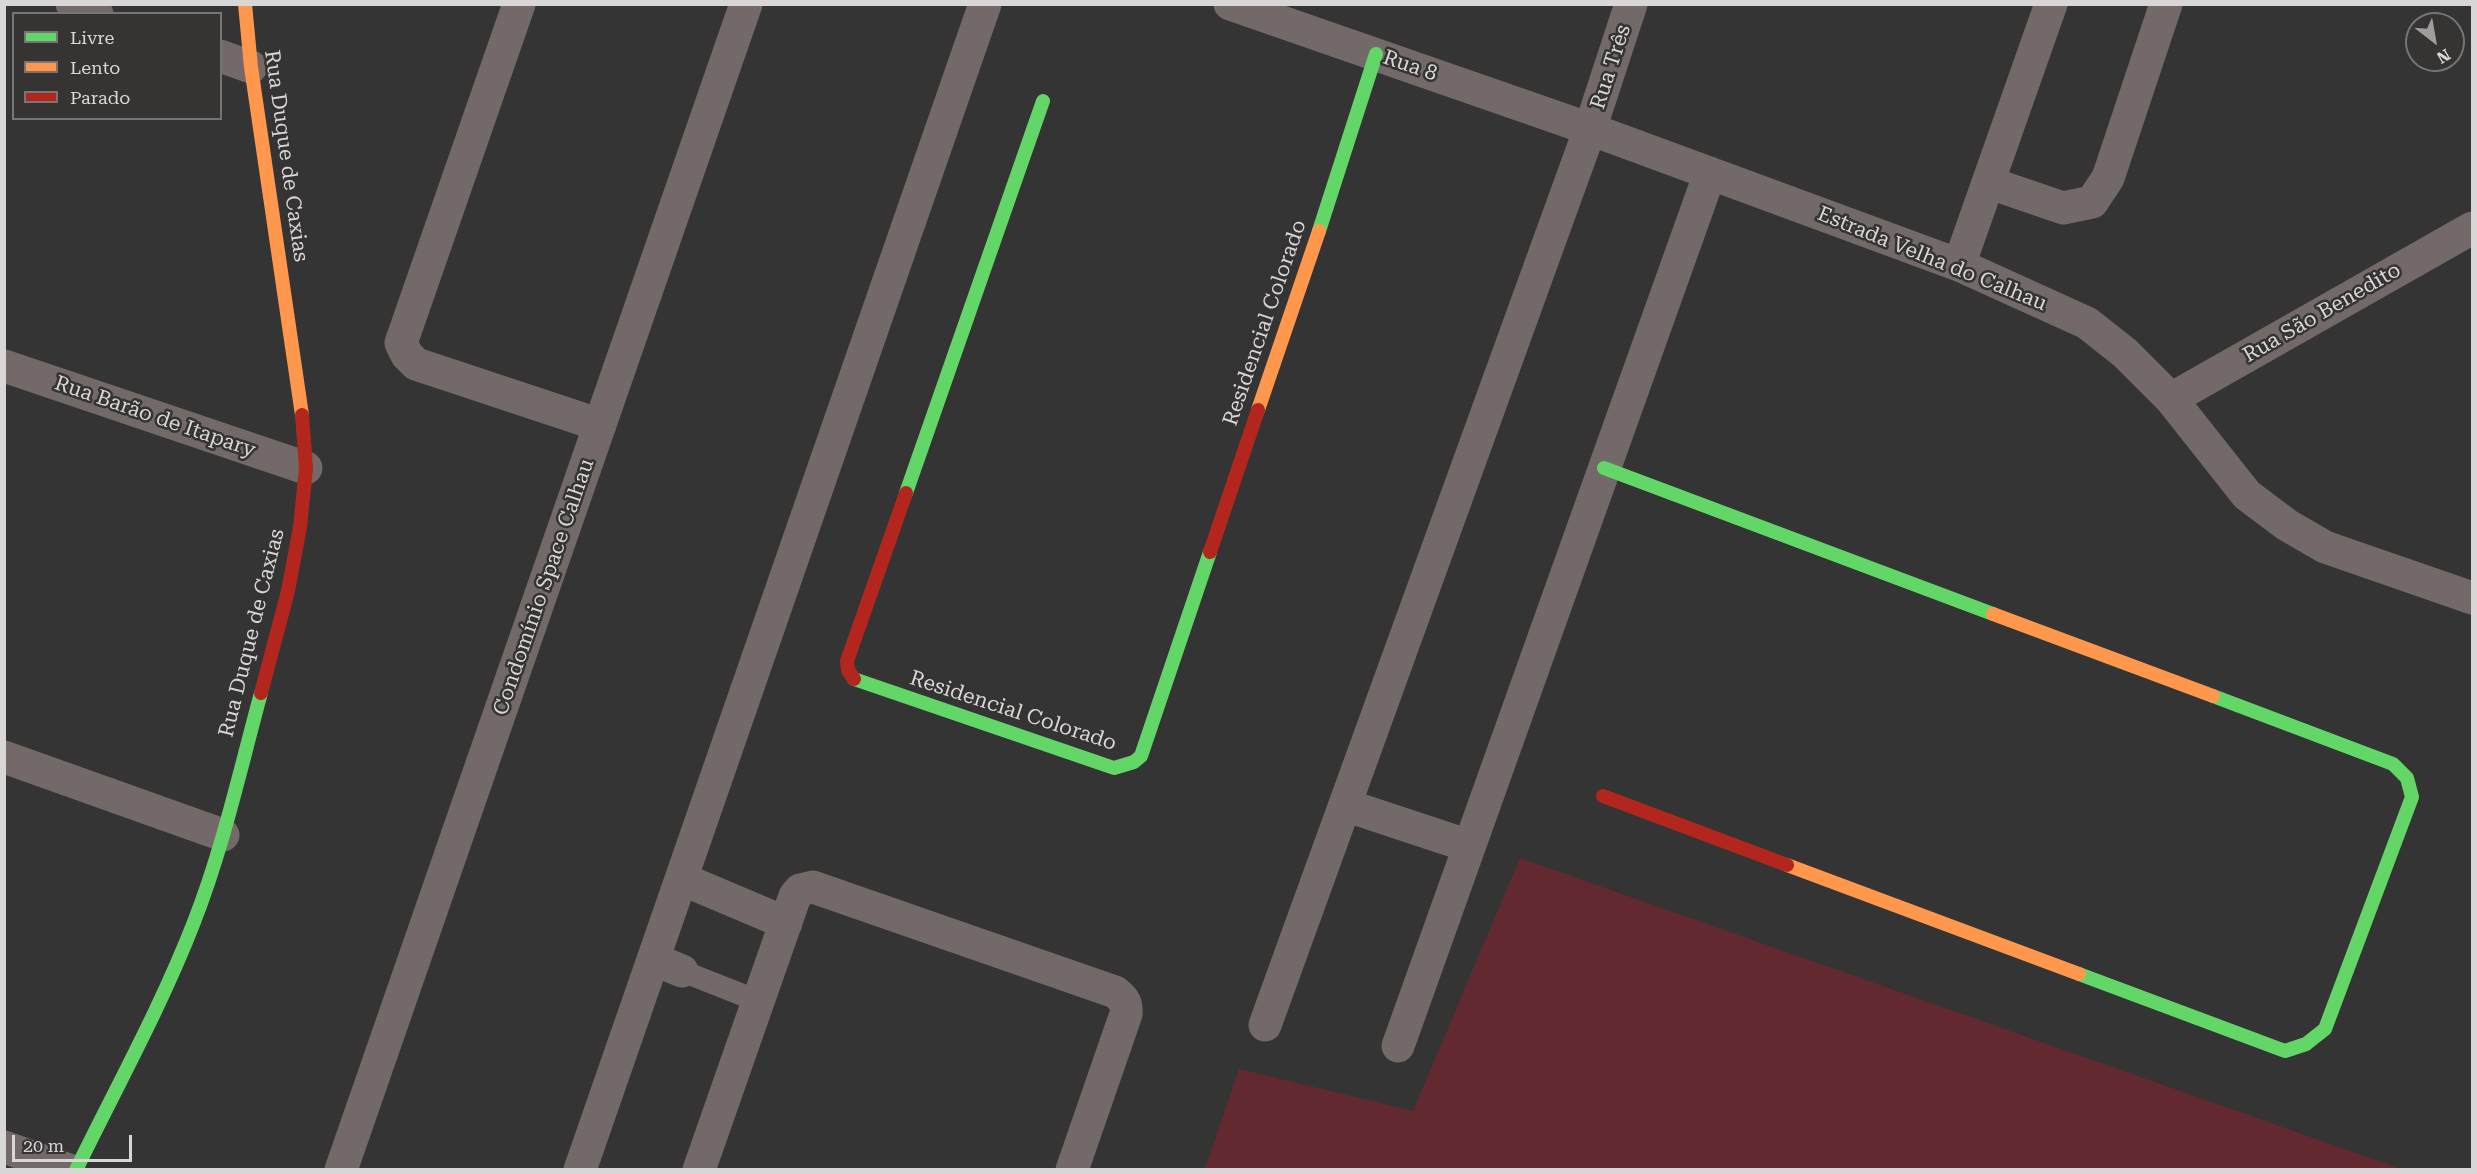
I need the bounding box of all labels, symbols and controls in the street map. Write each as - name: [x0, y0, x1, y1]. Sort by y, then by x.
- legend: [12, 12, 222, 120]
- north arrow: [2405, 12, 2465, 72]
- street label: Rua Três: [1585, 21, 1637, 113]
- text: Livre: [70, 27, 114, 48]
- street label: Rua 8: [1380, 45, 1440, 87]
- text: N: [2433, 45, 2454, 67]
- street label: Rua Duque de Caxias: [259, 48, 313, 264]
- text: Lento: [70, 57, 120, 78]
- text: Parado: [70, 87, 130, 108]
- street label: Estrada Velha do Calhau: [1814, 201, 2050, 317]
- street label: Residencial Colorado: [1218, 217, 1312, 429]
- street label: Rua São Benedito: [2239, 258, 2405, 368]
- street label: Rua Barão de Itapary: [51, 371, 259, 463]
- street label: Condomínio Space Calhau: [488, 455, 600, 719]
- street label: Rua Duque de Caxias: [214, 526, 290, 740]
- street label: Residencial Colorado: [906, 666, 1120, 756]
- scale bar: [15, 1123, 135, 1161]
- text: 20 m: [23, 1135, 64, 1156]

